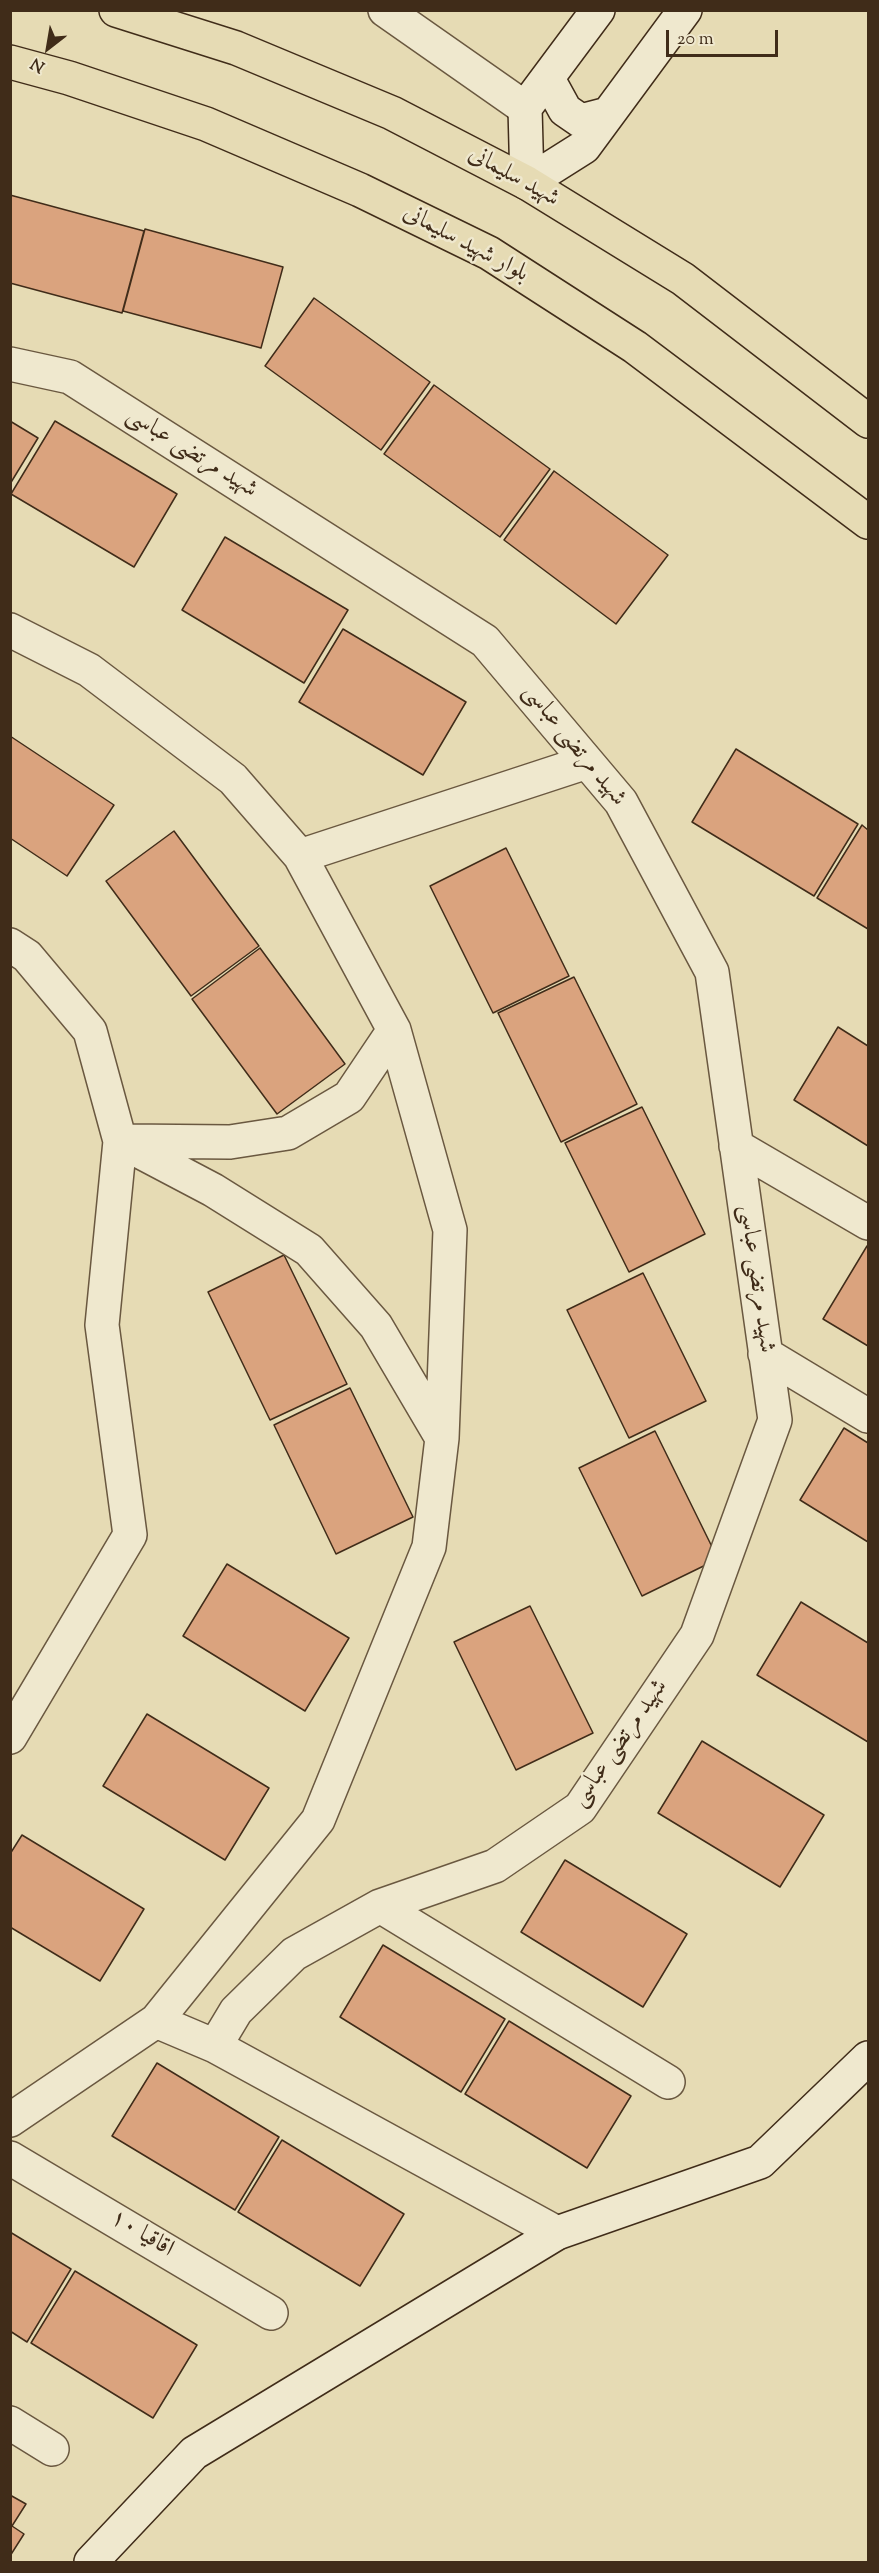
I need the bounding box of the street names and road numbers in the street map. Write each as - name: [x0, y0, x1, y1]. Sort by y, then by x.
- street label: شهید سلیمانی: [462, 141, 564, 215]
- street label: بلوار شهید سلیمانی: [397, 200, 533, 290]
- street label: شهید مرتضی عباسی: [120, 402, 262, 506]
- street label: شهید مرتضی عباسی: [515, 679, 631, 813]
- street label: شهید مرتضی عباسی: [730, 1203, 780, 1355]
- street label: شهید مرتضی عباسی: [566, 1675, 676, 1813]
- street label: اقاقیا ۱۰: [104, 2205, 178, 2265]

